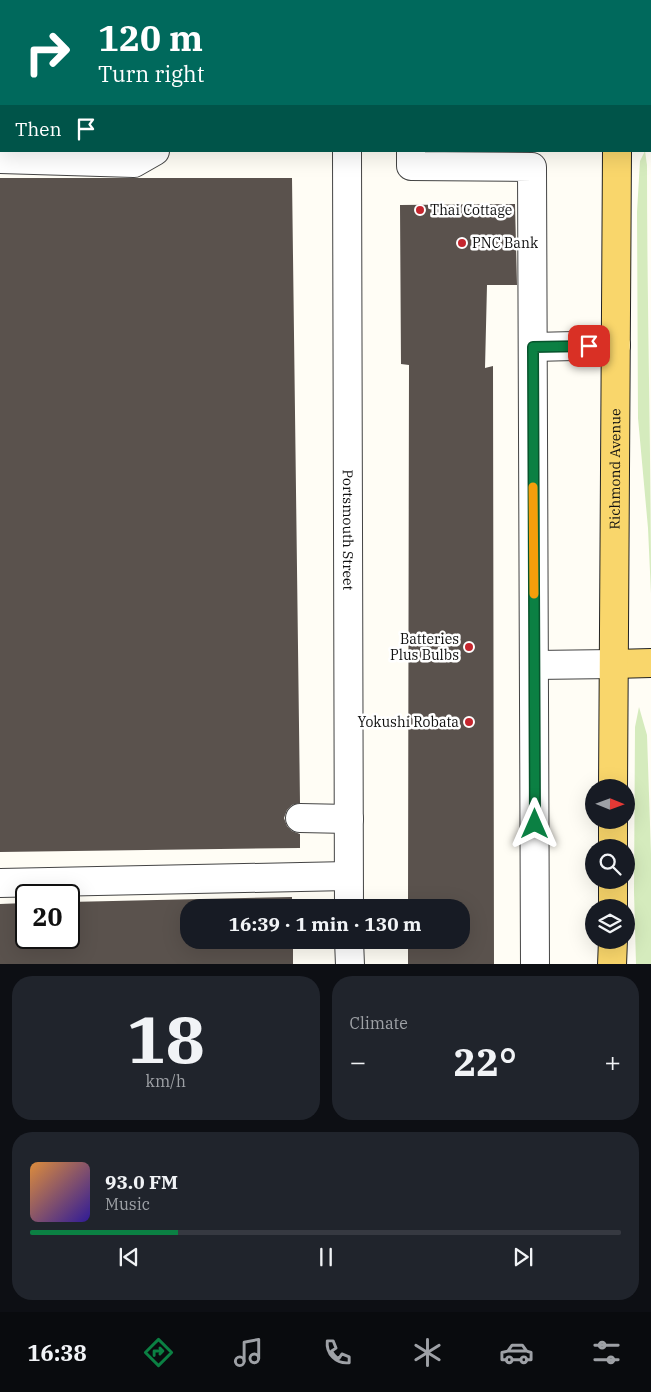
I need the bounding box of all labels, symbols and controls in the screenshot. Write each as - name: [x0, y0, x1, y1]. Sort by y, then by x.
- text: 120 m: [98, 15, 203, 61]
- icon: right: [15, 20, 80, 85]
- text: Turn right: [98, 59, 205, 88]
- icon: arrive: [72, 115, 100, 143]
- text: Then: [15, 117, 62, 141]
- place label: Thai Cottage: [430, 201, 512, 219]
- marker: Thai Cottage: [414, 204, 426, 216]
- place label: PNC Bank: [472, 234, 539, 252]
- marker: PNC Bank: [456, 237, 468, 249]
- pin: [568, 325, 610, 367]
- icon: arrive: [575, 332, 603, 360]
- street label: Richmond Avenue: [606, 408, 624, 530]
- street label: Portsmouth Street: [339, 470, 357, 590]
- place label: Batteries Plus Bulbs: [390, 630, 459, 664]
- marker: Batteries Plus Bulbs: [463, 641, 475, 653]
- place label: Yokushi Robata: [358, 713, 459, 731]
- marker: Yokushi Robata: [463, 716, 475, 728]
- north arrow: [585, 779, 635, 829]
- map controls: [585, 779, 635, 949]
- position arrow: [508, 797, 560, 849]
- button: search: [585, 839, 635, 889]
- speed limit sign: 20: [15, 884, 80, 949]
- button: layers: [585, 899, 635, 949]
- text: 16:39 · 1 min · 130 m: [229, 912, 421, 936]
- text: 18: [127, 996, 205, 1081]
- text: Climate: [350, 1013, 408, 1033]
- text: 22°: [454, 1037, 517, 1086]
- text: −: [350, 1043, 366, 1080]
- text: +: [604, 1043, 621, 1080]
- text: km/h: [146, 1071, 186, 1091]
- text: 93.0 FM: [105, 1170, 178, 1194]
- text: Music: [105, 1194, 150, 1214]
- icon: previous: [115, 1243, 143, 1271]
- icon: pause: [312, 1243, 340, 1271]
- icon: next: [509, 1243, 537, 1271]
- icon: directions: [141, 1335, 176, 1370]
- icon: music: [231, 1335, 266, 1370]
- icon: phone: [320, 1335, 355, 1370]
- icon: climate: [410, 1335, 445, 1370]
- icon: car: [499, 1335, 534, 1370]
- icon: filters: [589, 1335, 624, 1370]
- text: 16:38: [27, 1338, 87, 1367]

